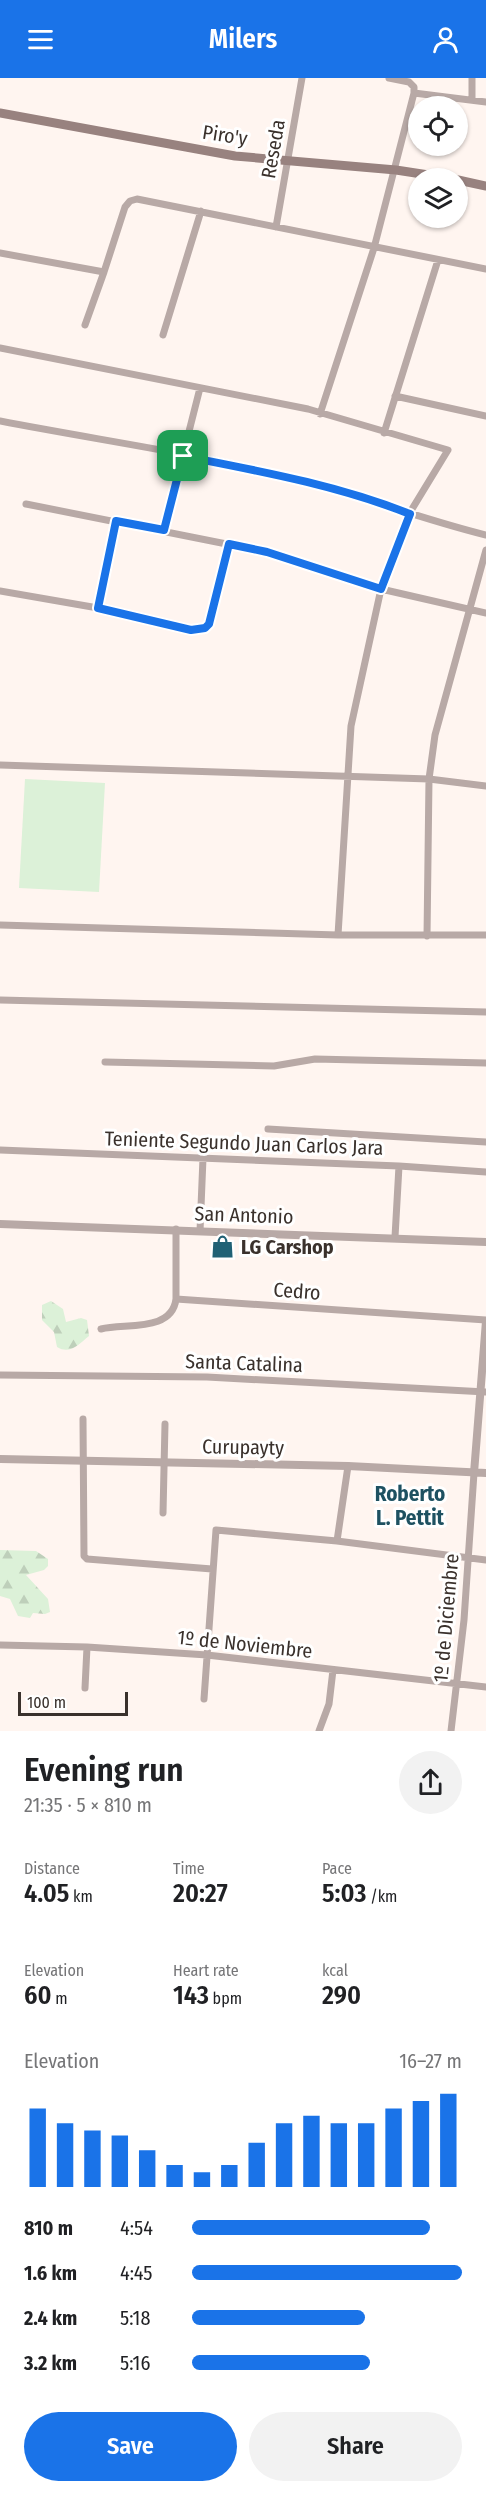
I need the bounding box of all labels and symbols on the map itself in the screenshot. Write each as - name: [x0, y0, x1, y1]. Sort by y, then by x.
- street label: Reseda: [256, 118, 290, 180]
- street label: Piro'y: [201, 120, 249, 150]
- pin: [157, 430, 208, 481]
- street label: Teniente Segundo Juan Carlos Jara: [104, 1126, 384, 1160]
- street label: San Antonio: [194, 1201, 294, 1229]
- shop icon: LG Carshop: [210, 1234, 236, 1260]
- place label: LG Carshop: [241, 1235, 334, 1259]
- street label: Cedro: [273, 1277, 321, 1305]
- street label: Santa Catalina: [185, 1349, 303, 1377]
- street label: Curupayty: [202, 1434, 284, 1460]
- district label: Roberto L. Pettit: [375, 1481, 445, 1531]
- street label: 1º de Diciembre: [428, 1553, 464, 1683]
- street label: 1º de Noviembre: [176, 1625, 314, 1663]
- scale bar: [18, 1689, 128, 1716]

